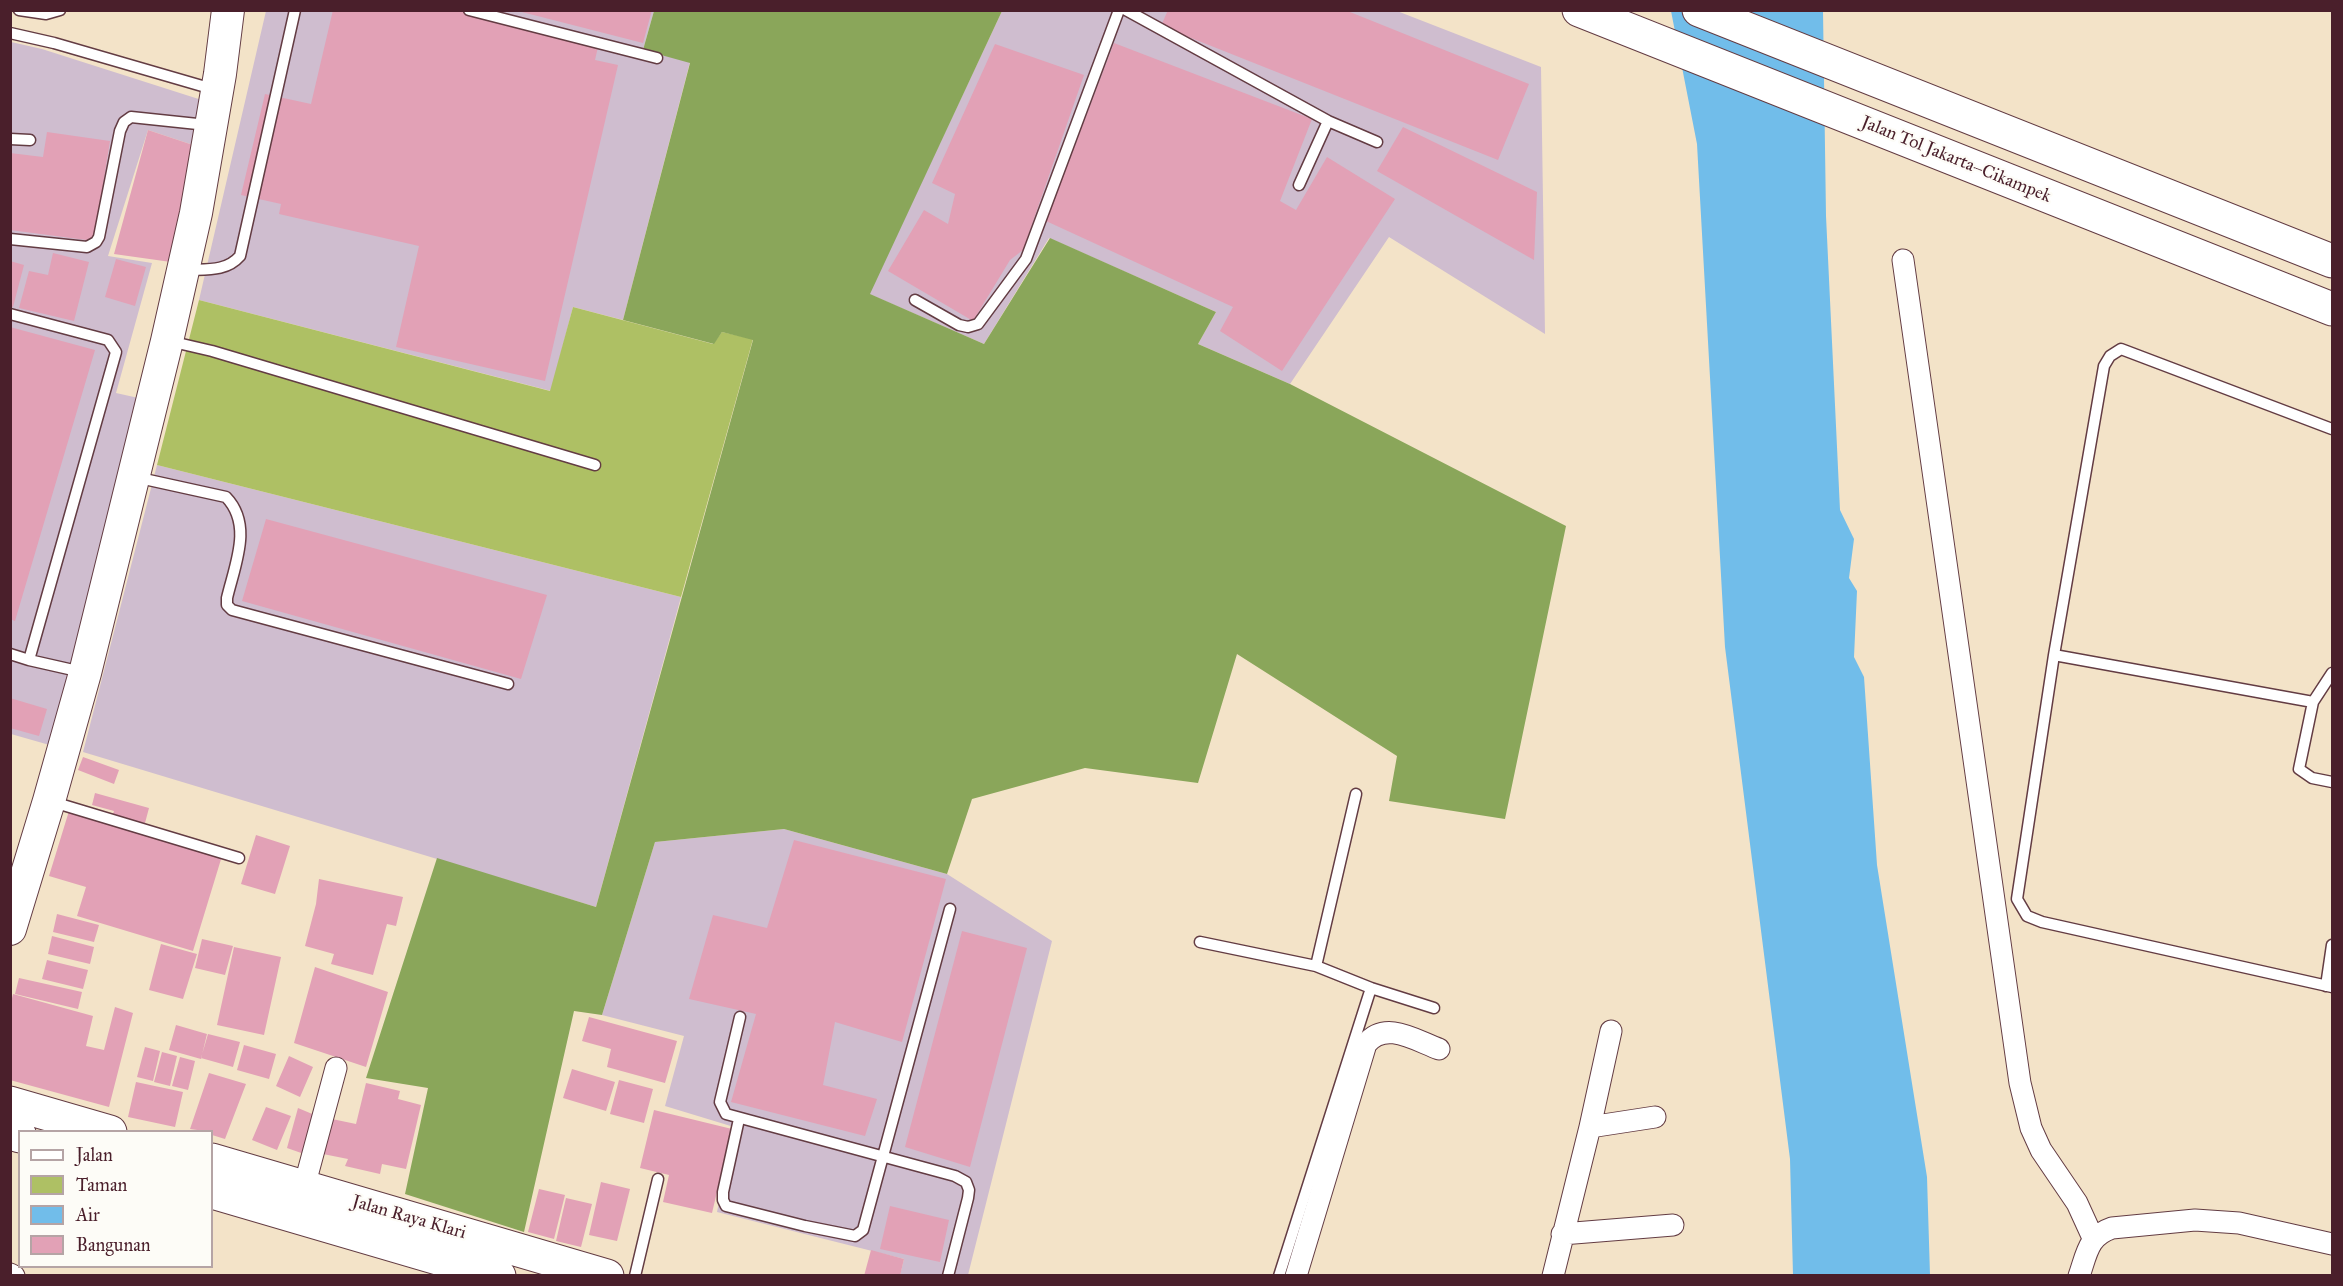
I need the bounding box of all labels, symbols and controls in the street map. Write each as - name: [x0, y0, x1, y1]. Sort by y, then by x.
- street label: Jalan Tol Jakarta–Cikampek: [1858, 112, 2054, 208]
- legend: [18, 1130, 213, 1268]
- text: Jalan: [76, 1144, 113, 1166]
- text: Taman: [76, 1174, 127, 1196]
- street label: Jalan Raya Klari: [350, 1191, 468, 1245]
- text: Air: [76, 1204, 100, 1226]
- text: Bangunan: [76, 1234, 151, 1256]

